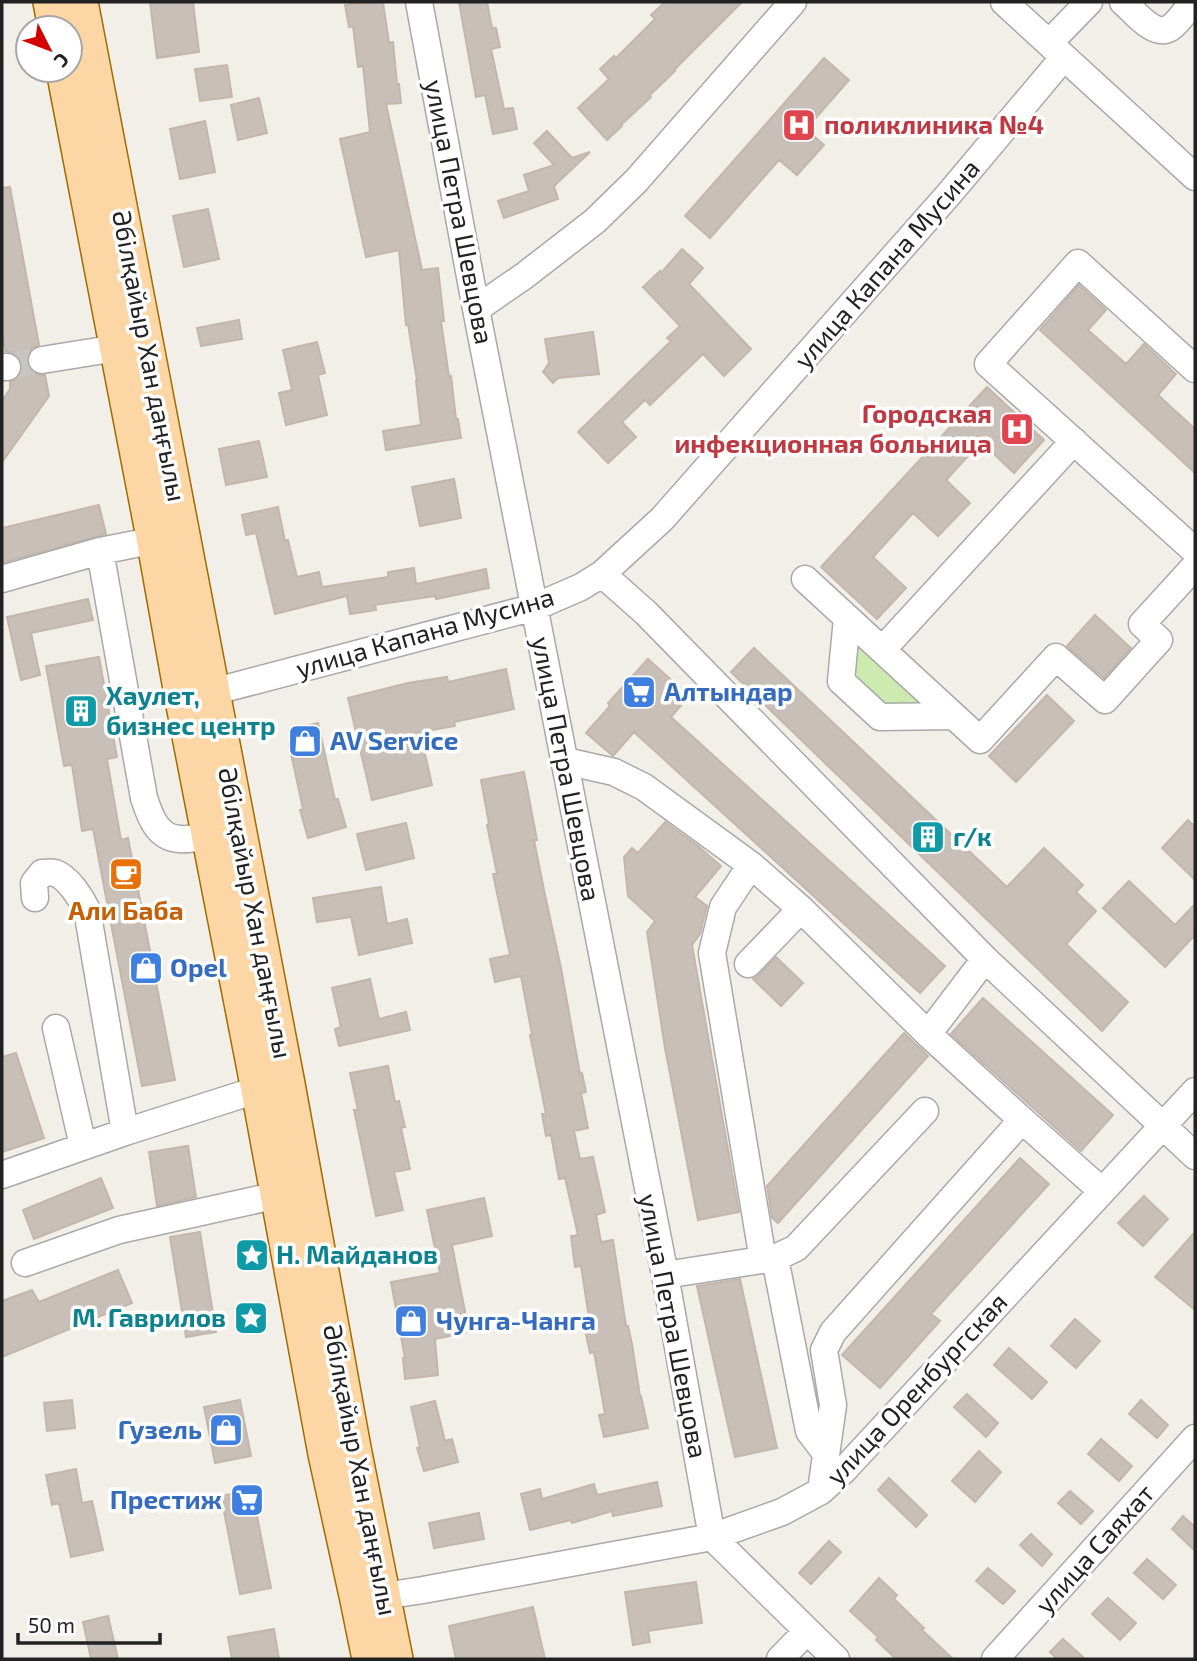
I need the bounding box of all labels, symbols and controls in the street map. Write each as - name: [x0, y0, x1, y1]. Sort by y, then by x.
- north arrow: [14, 14, 84, 84]
- text: С: [50, 49, 74, 73]
- street label: улица Петра Шевцова: [419, 77, 501, 347]
- hospital icon: поликлиника №4: [780, 106, 818, 144]
- place label: поликлиника №4: [824, 108, 1044, 139]
- street label: улица Капана Мусина: [787, 152, 986, 375]
- street label: Әбілқайыр Хан даңғылы: [107, 207, 194, 504]
- place label: Городская инфекционная больница: [674, 397, 992, 458]
- hospital icon: Городская инфекционная больница: [998, 410, 1036, 448]
- street label: улица Капана Мусина: [292, 580, 557, 684]
- street label: улица Петра Шевцова: [526, 634, 608, 904]
- supermarket icon: Алтындар: [620, 673, 658, 711]
- place label: Алтындар: [664, 675, 793, 706]
- place label: Хаулет, бизнес центр: [106, 679, 276, 740]
- building icon: Хаулет, бизнес центр: [62, 692, 100, 730]
- shop icon: AV Service: [286, 722, 324, 760]
- place label: AV Service: [330, 724, 458, 755]
- street label: Әбілқайыр Хан даңғылы: [213, 764, 300, 1061]
- building icon: г/к: [909, 818, 947, 856]
- place label: г/к: [953, 820, 992, 851]
- cafe icon: Али Баба: [107, 855, 145, 893]
- place label: Али Баба: [68, 894, 184, 925]
- shop icon: Opel: [127, 949, 165, 987]
- place label: Opel: [170, 951, 227, 982]
- street label: улица Петра Шевцова: [633, 1191, 715, 1461]
- place icon: Н. Майданов: [233, 1236, 271, 1274]
- place label: Н. Майданов: [276, 1238, 438, 1269]
- street label: улица Оренбургская: [819, 1286, 1014, 1491]
- place icon: М. Гаврилов: [232, 1299, 270, 1337]
- place label: М. Гаврилов: [72, 1301, 226, 1332]
- shop icon: Чунга-Чанга: [392, 1302, 430, 1340]
- place label: Чунга-Чанга: [436, 1304, 596, 1335]
- street label: Әбілқайыр Хан даңғылы: [318, 1321, 405, 1618]
- shop icon: Гузель: [207, 1411, 245, 1449]
- place label: Гузель: [118, 1413, 202, 1444]
- street label: улица Саяхат: [1028, 1477, 1161, 1619]
- supermarket icon: Престиж: [228, 1481, 266, 1519]
- place label: Престиж: [110, 1483, 222, 1514]
- scale bar: [18, 1602, 159, 1646]
- text: 50 m: [28, 1612, 75, 1637]

